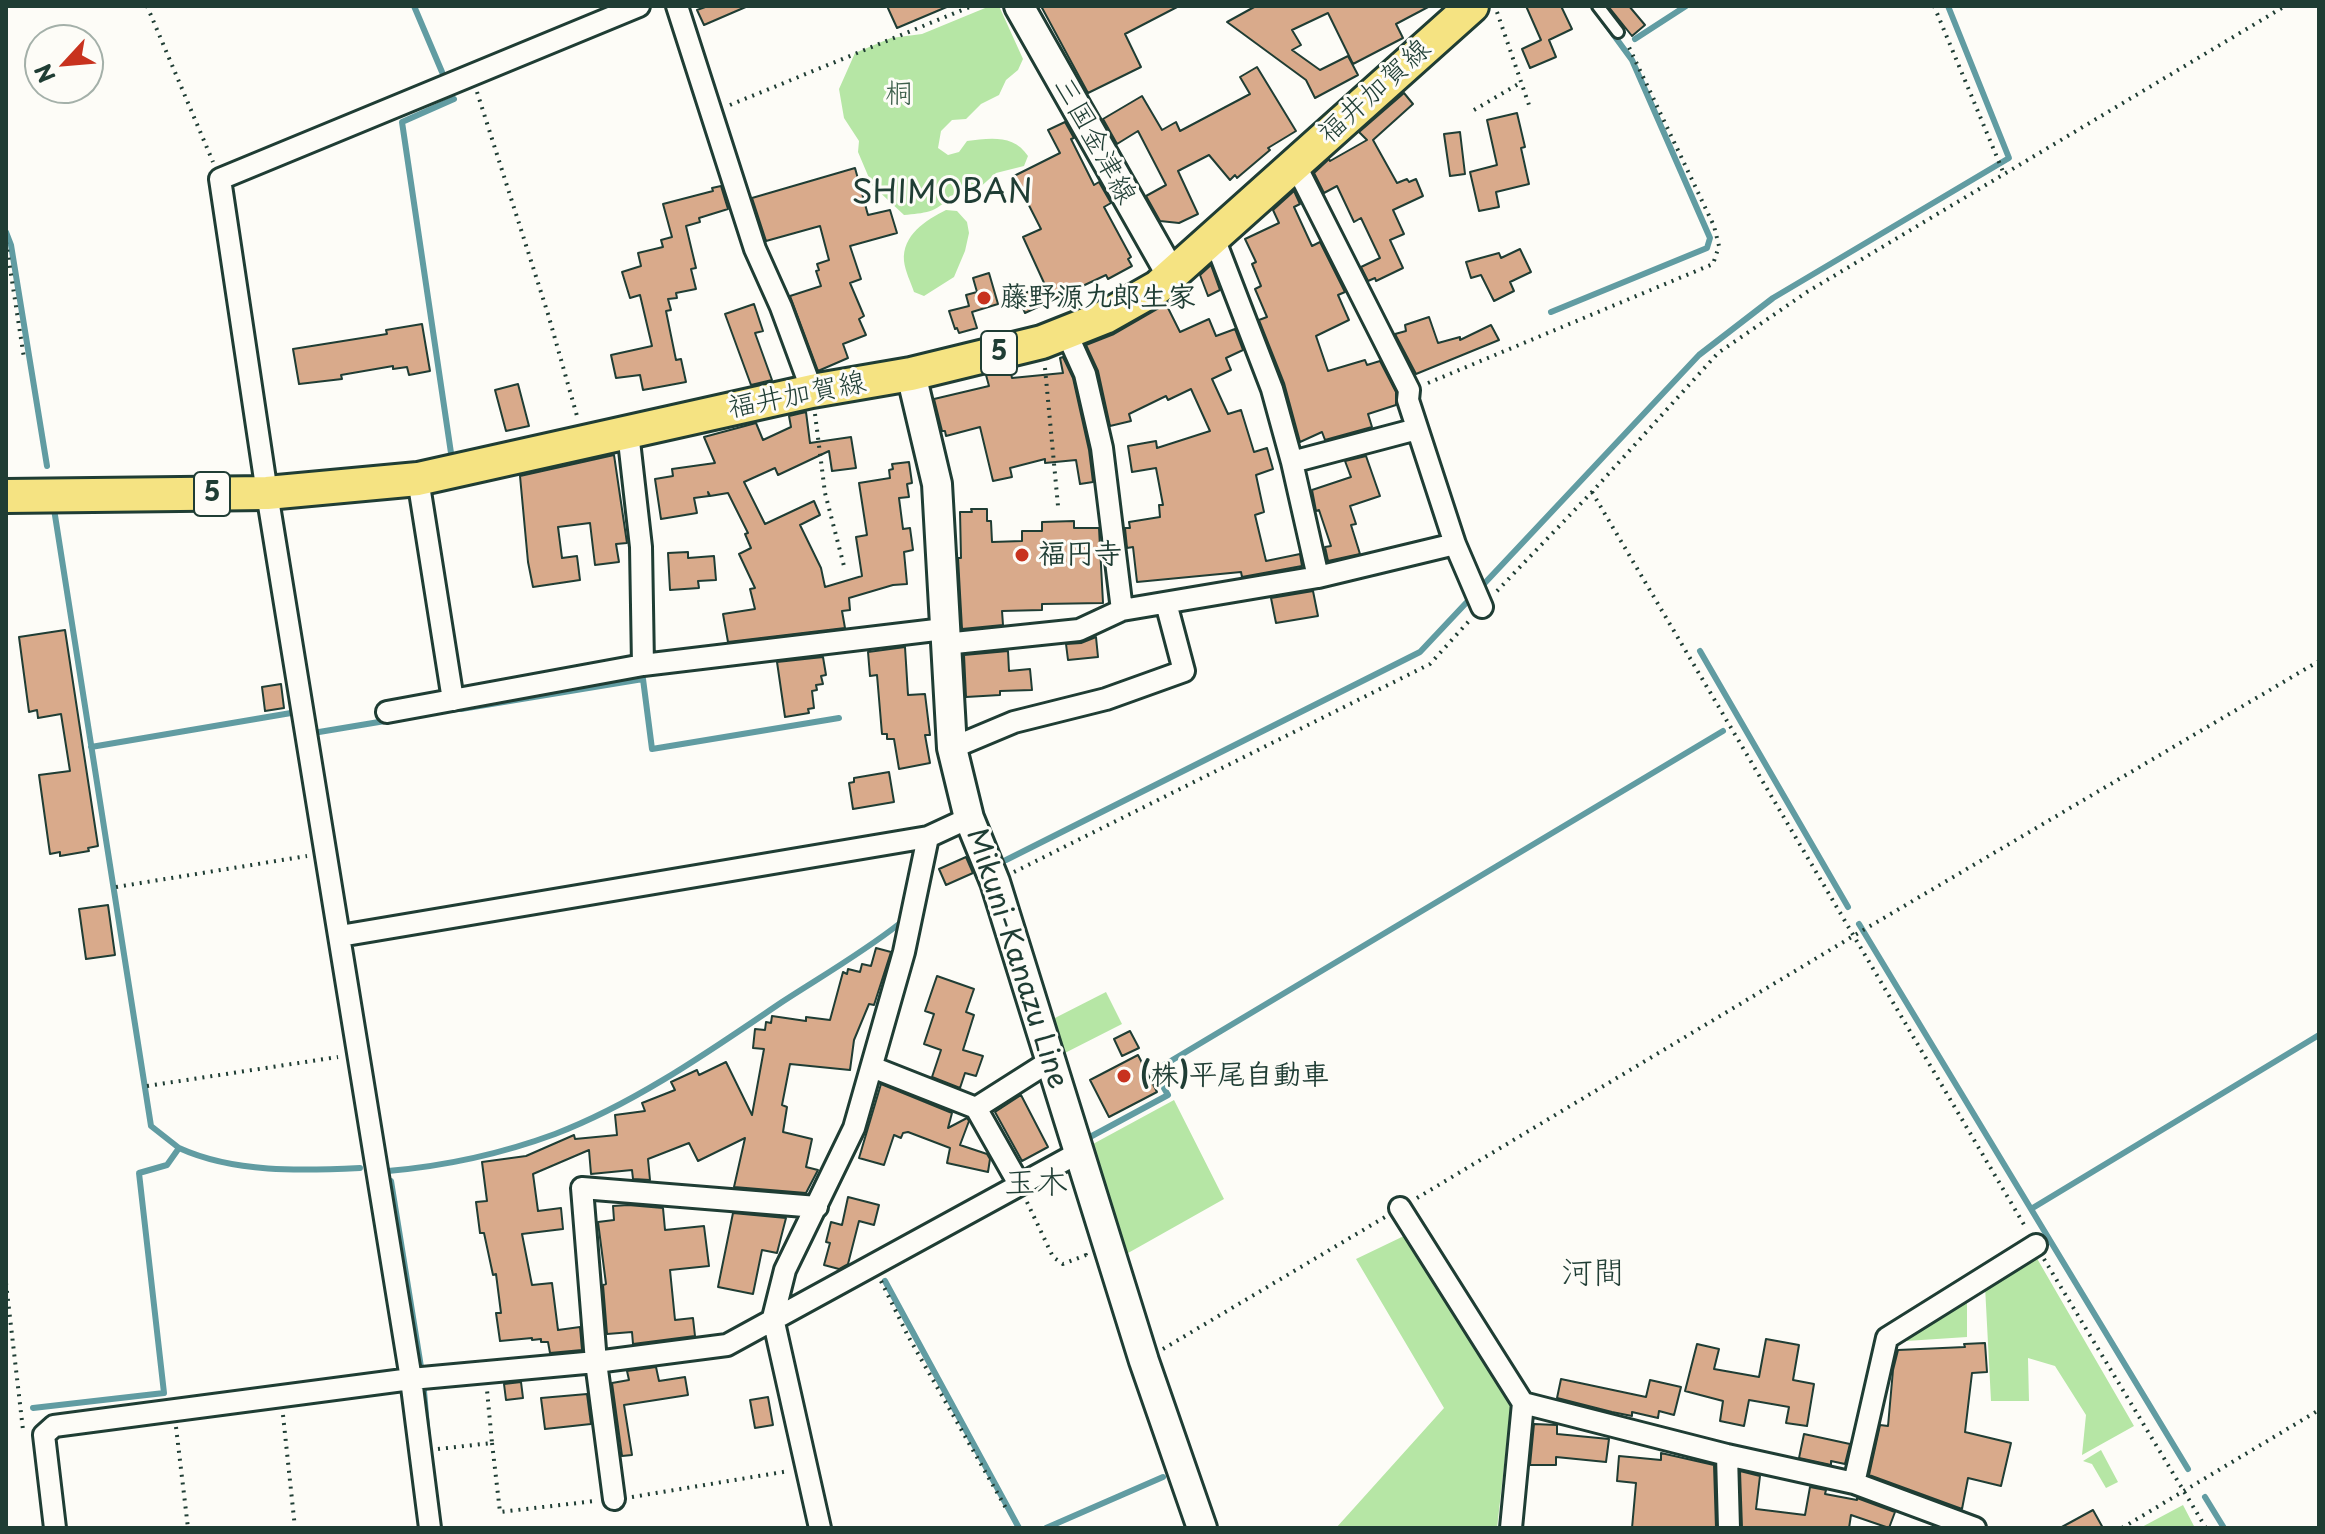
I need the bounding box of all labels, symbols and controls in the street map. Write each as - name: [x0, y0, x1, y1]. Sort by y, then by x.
- north arrow: [24, 24, 104, 104]
- street label: 福井加賀線: [1312, 33, 1438, 151]
- text: N: [25, 59, 62, 89]
- street label: 三国金津線: [1045, 72, 1143, 210]
- park label: 桐: [885, 78, 913, 112]
- district label: SHIMOBAN: [843, 175, 1041, 213]
- place label: 藤野源九郎生家: [1000, 281, 1196, 315]
- marker: 藤野源九郎生家: [975, 289, 993, 307]
- road number: 5: [981, 331, 1017, 375]
- street label: 福井加賀線: [725, 366, 869, 426]
- road number: 5: [194, 472, 230, 516]
- place label: 福円寺: [1038, 538, 1122, 572]
- marker: 福円寺: [1013, 546, 1031, 564]
- street label: Mikuni-Kanazu Line: [958, 825, 1074, 1093]
- place label: (株)平尾自動車: [1140, 1059, 1329, 1093]
- marker: (株)平尾自動車: [1115, 1067, 1133, 1085]
- district label: 玉木: [1004, 1165, 1068, 1203]
- district label: 河間: [1561, 1255, 1625, 1293]

